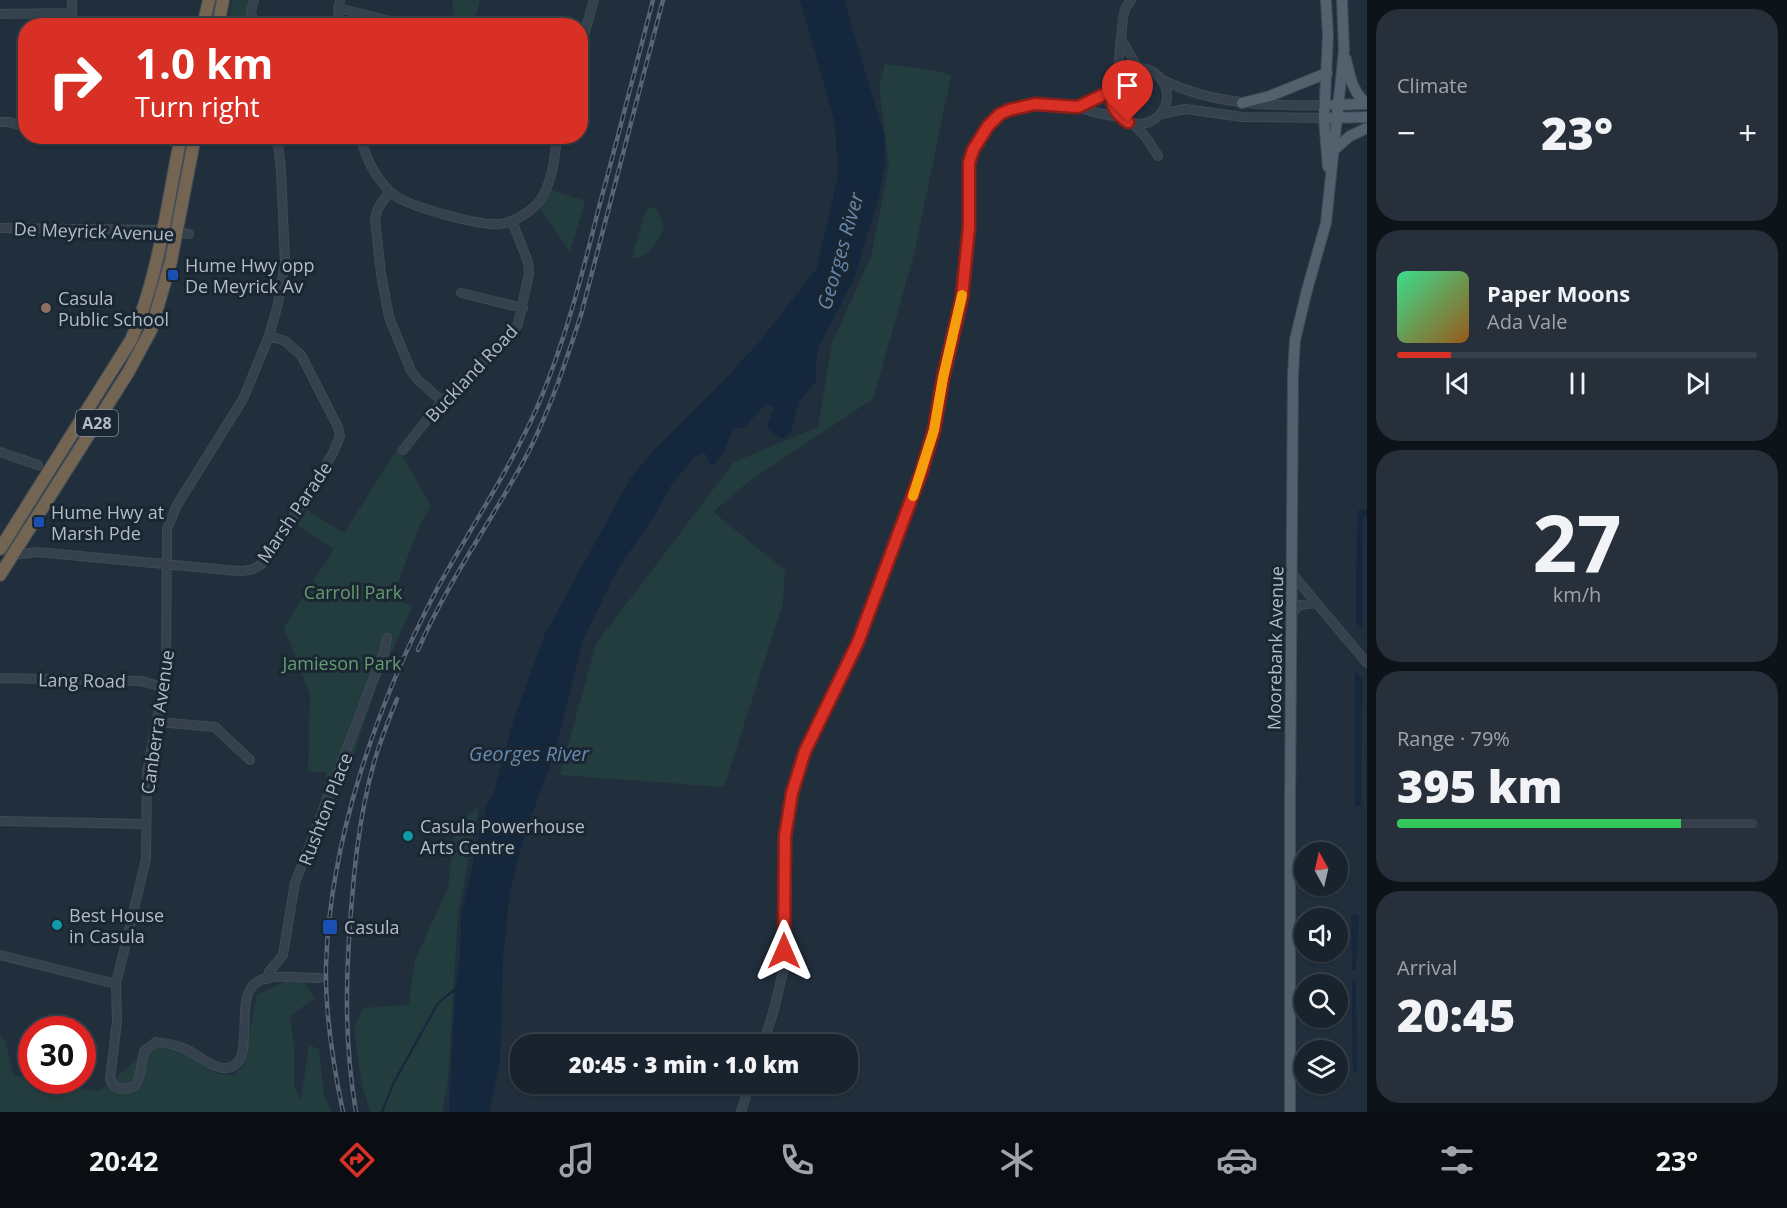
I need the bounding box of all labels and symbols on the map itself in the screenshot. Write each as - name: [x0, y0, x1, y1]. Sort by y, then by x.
- pin: [1102, 60, 1153, 122]
- water label: Georges River: [810, 188, 870, 313]
- street label: De Meyrick Avenue: [13, 216, 175, 246]
- place label: Hume Hwy opp De Meyrick Av: [185, 253, 315, 298]
- marker: Hume Hwy opp De Meyrick Av: [166, 268, 180, 282]
- place label: Casula Public School: [58, 286, 169, 331]
- marker: Casula Public School: [39, 301, 53, 315]
- street label: Buckland Road: [420, 319, 522, 427]
- road number: A28: [76, 410, 118, 436]
- street label: Marsh Parade: [251, 457, 337, 567]
- place label: Hume Hwy at Marsh Pde: [51, 500, 164, 545]
- marker: Hume Hwy at Marsh Pde: [32, 515, 46, 529]
- street label: Moorebank Avenue: [1262, 566, 1288, 730]
- park label: Carroll Park: [304, 580, 403, 604]
- street label: Canberra Avenue: [135, 648, 179, 796]
- park label: Jamieson Park: [281, 651, 402, 675]
- street label: Lang Road: [38, 667, 126, 693]
- water label: Georges River: [469, 740, 590, 767]
- street label: Rushton Place: [293, 749, 357, 869]
- place label: Casula Powerhouse Arts Centre: [420, 814, 585, 859]
- marker: Casula Powerhouse Arts Centre: [401, 829, 415, 843]
- north arrow: [1294, 842, 1348, 896]
- place label: Best House in Casula: [69, 903, 164, 948]
- place label: Casula: [344, 915, 400, 939]
- marker: Best House in Casula: [50, 918, 64, 932]
- marker: Casula: [321, 918, 339, 936]
- position arrow: [752, 919, 816, 983]
- speed limit sign: 30: [18, 1016, 96, 1094]

